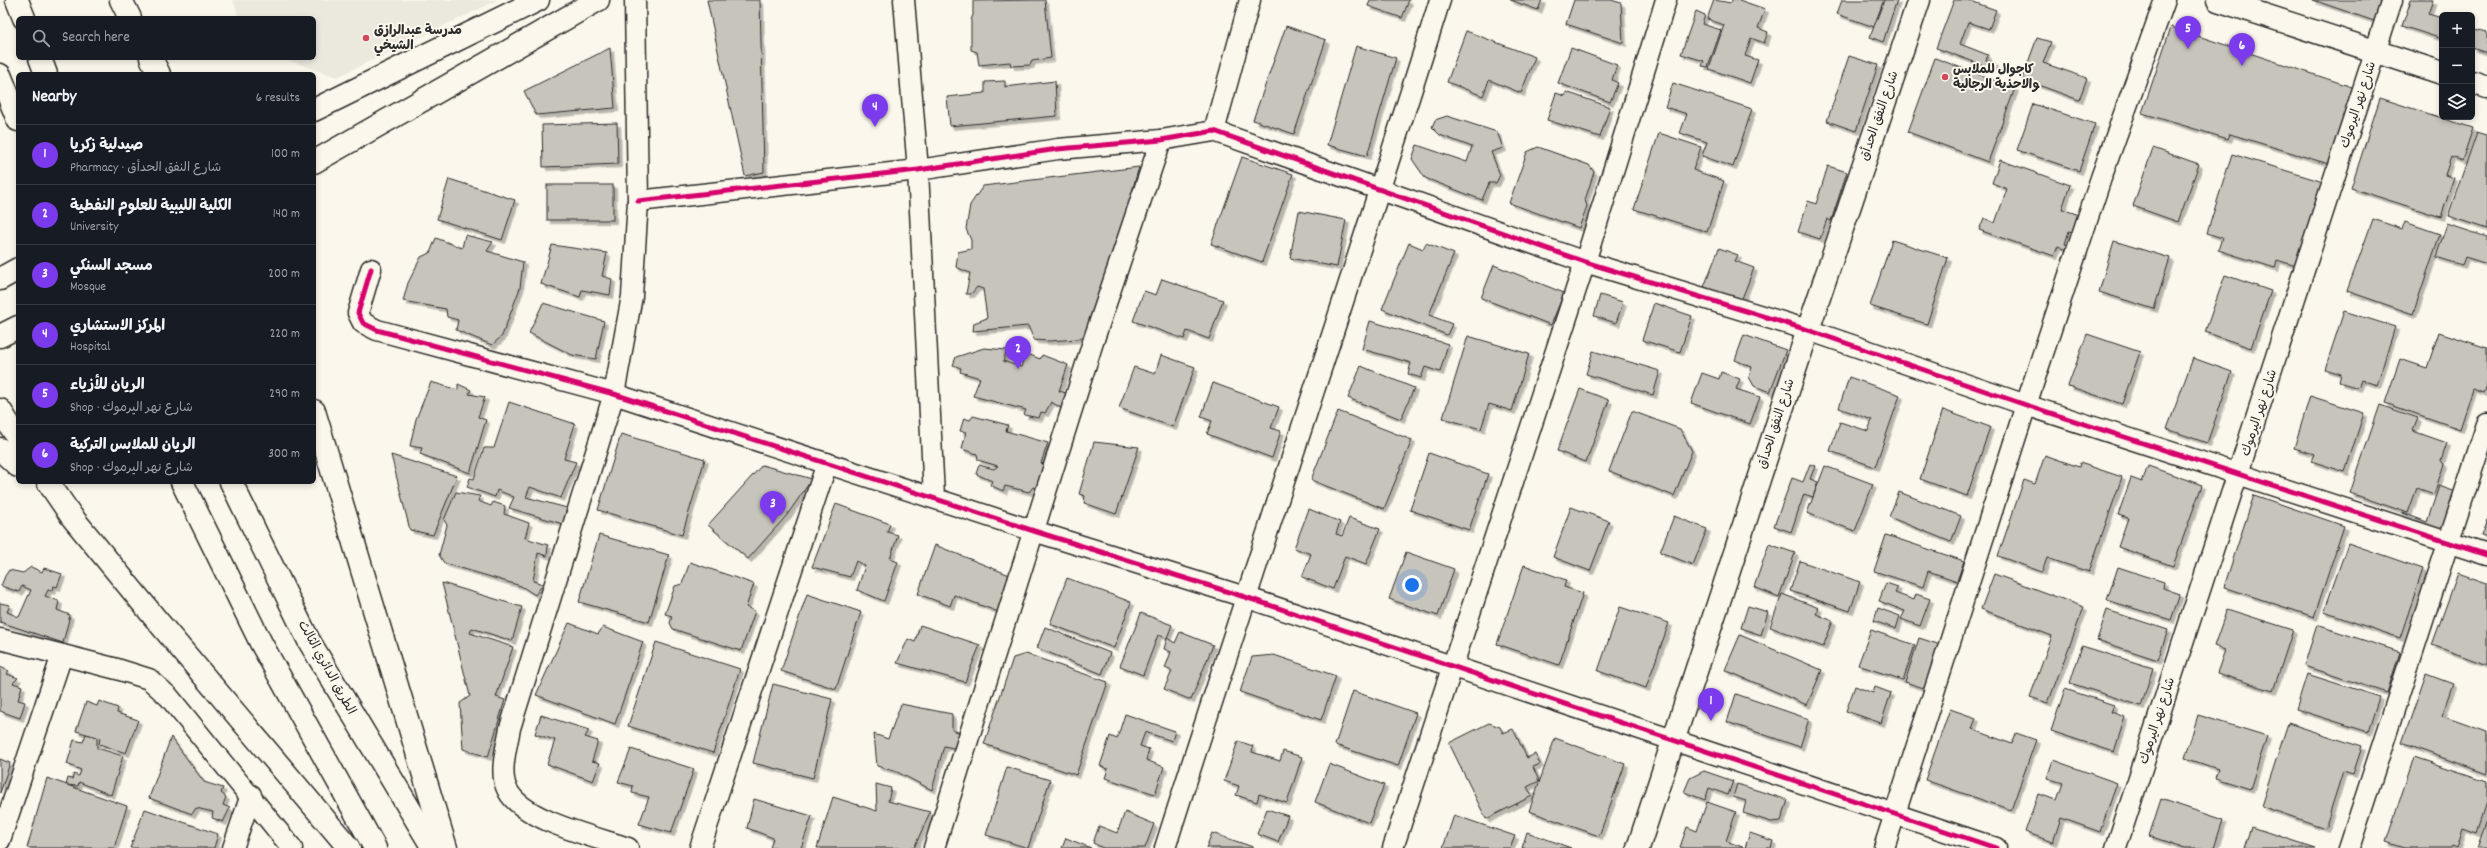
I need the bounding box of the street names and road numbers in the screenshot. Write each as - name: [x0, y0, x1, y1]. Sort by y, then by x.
- street label: شارع نهر اليرموك: [2336, 59, 2382, 151]
- street label: شارع النفق الحدأق: [1856, 68, 1904, 164]
- street label: شارع نهر اليرموك: [2237, 367, 2283, 459]
- street label: شارع النفق الحدأق: [1753, 376, 1801, 472]
- street label: الطريق الدائري الثالث: [292, 617, 360, 719]
- street label: شارع نهر اليرموك: [2135, 675, 2181, 767]

